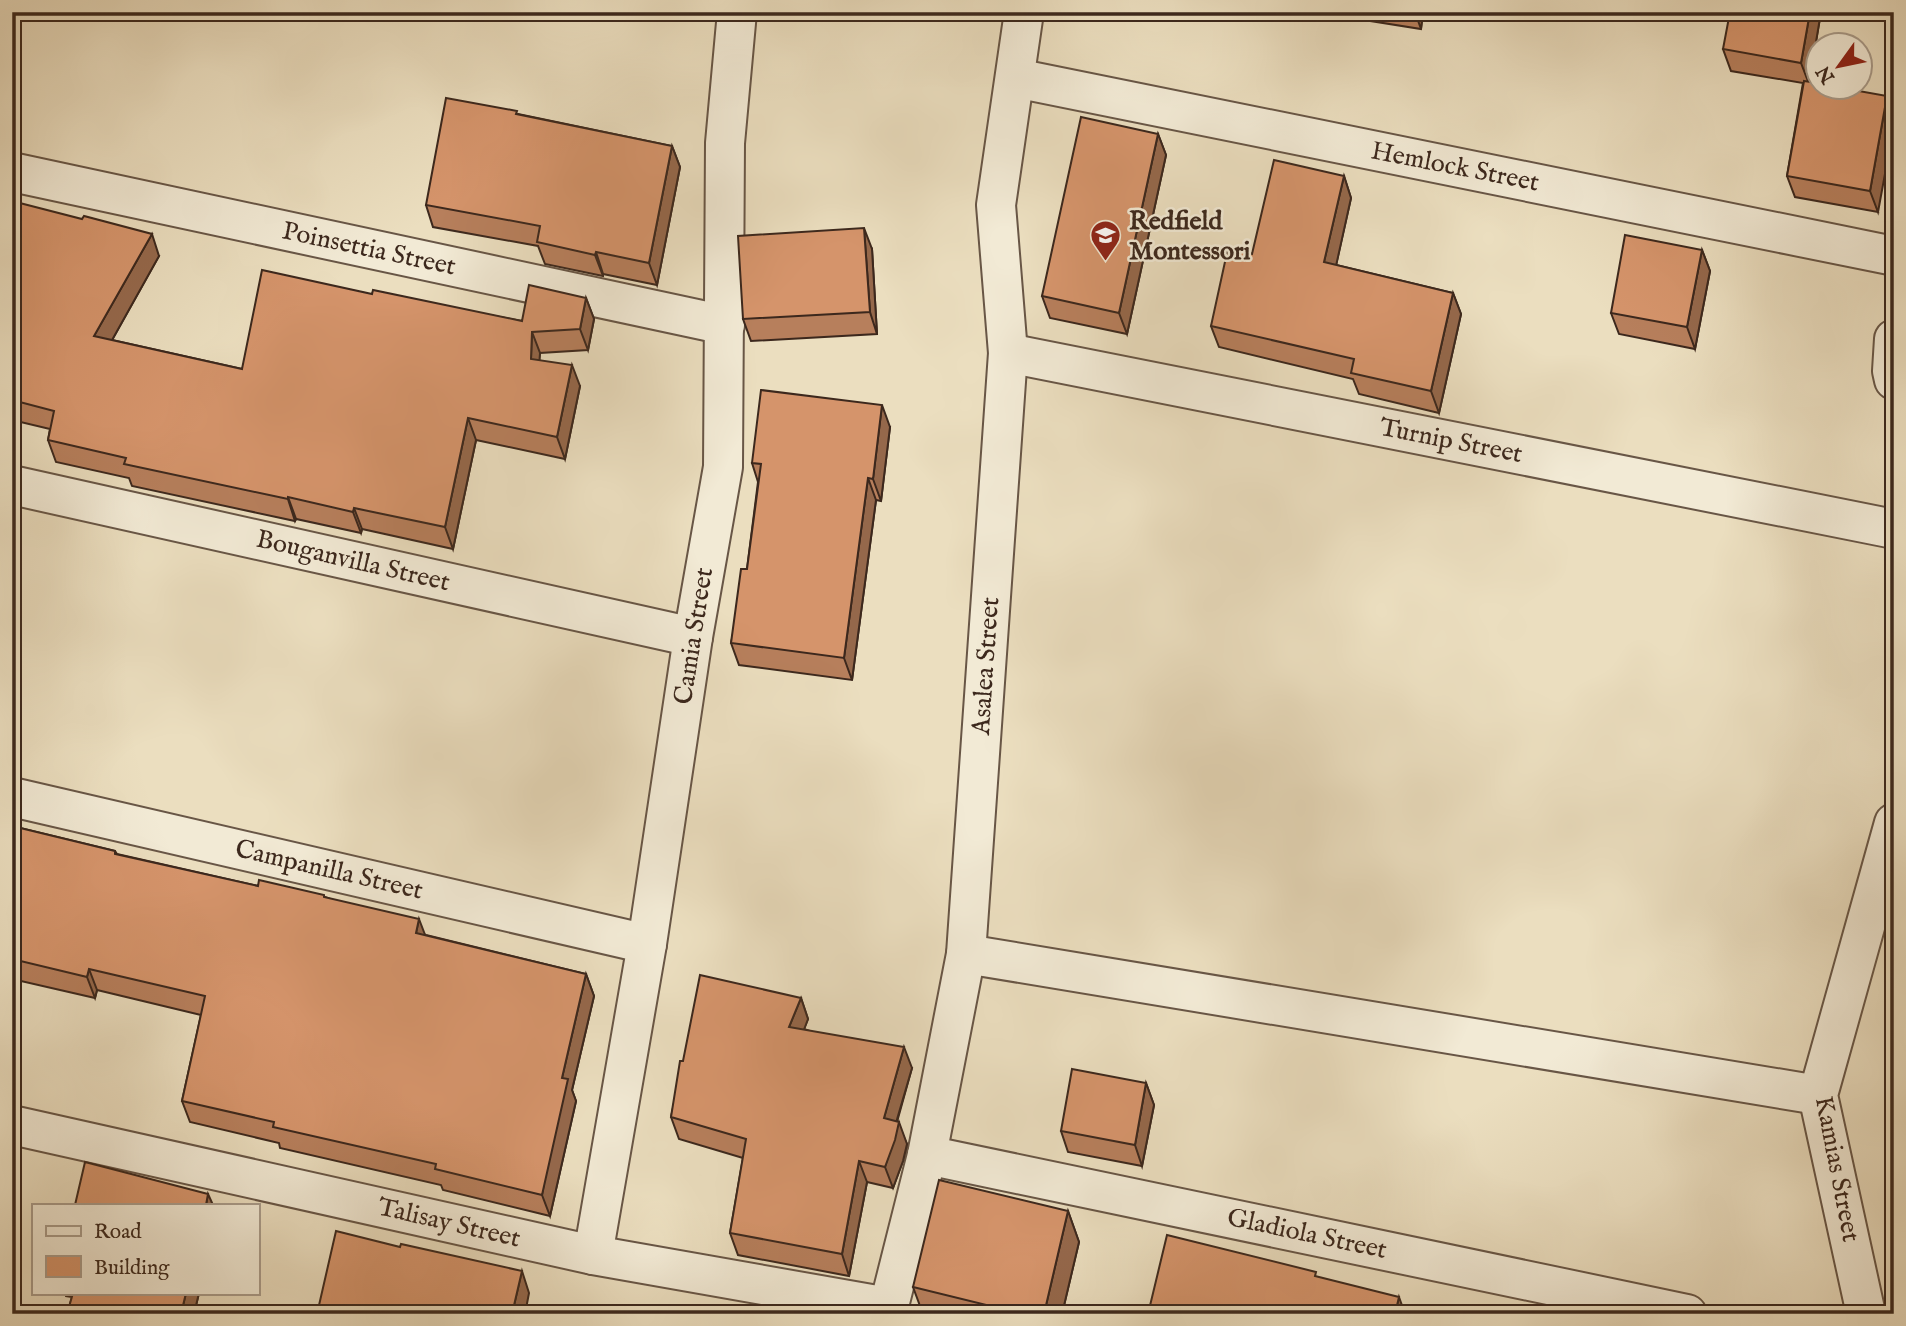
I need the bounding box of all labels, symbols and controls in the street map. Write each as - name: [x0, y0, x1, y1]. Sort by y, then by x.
- north arrow: [1804, 32, 1874, 102]
- text: N: [1812, 60, 1842, 88]
- street label: Hemlock Street: [1368, 135, 1542, 199]
- place label: Redfield Montessori: [1129, 205, 1250, 268]
- street label: Poinsettia Street: [279, 214, 459, 284]
- school or university icon: Redfield Montessori: [1089, 219, 1123, 263]
- street label: Turnip Street: [1377, 411, 1525, 471]
- street label: Bouganvilla Street: [253, 523, 453, 599]
- street label: Camia Street: [667, 565, 721, 707]
- street label: Asalea Street: [965, 596, 1007, 737]
- street label: Campanilla Street: [232, 832, 426, 908]
- street label: Kamias Street: [1807, 1093, 1867, 1245]
- street label: Talisay Street: [374, 1191, 524, 1255]
- street label: Gladiola Street: [1224, 1201, 1390, 1267]
- legend: [32, 1204, 259, 1294]
- text: Road: [94, 1219, 142, 1246]
- text: Building: [94, 1255, 170, 1282]

